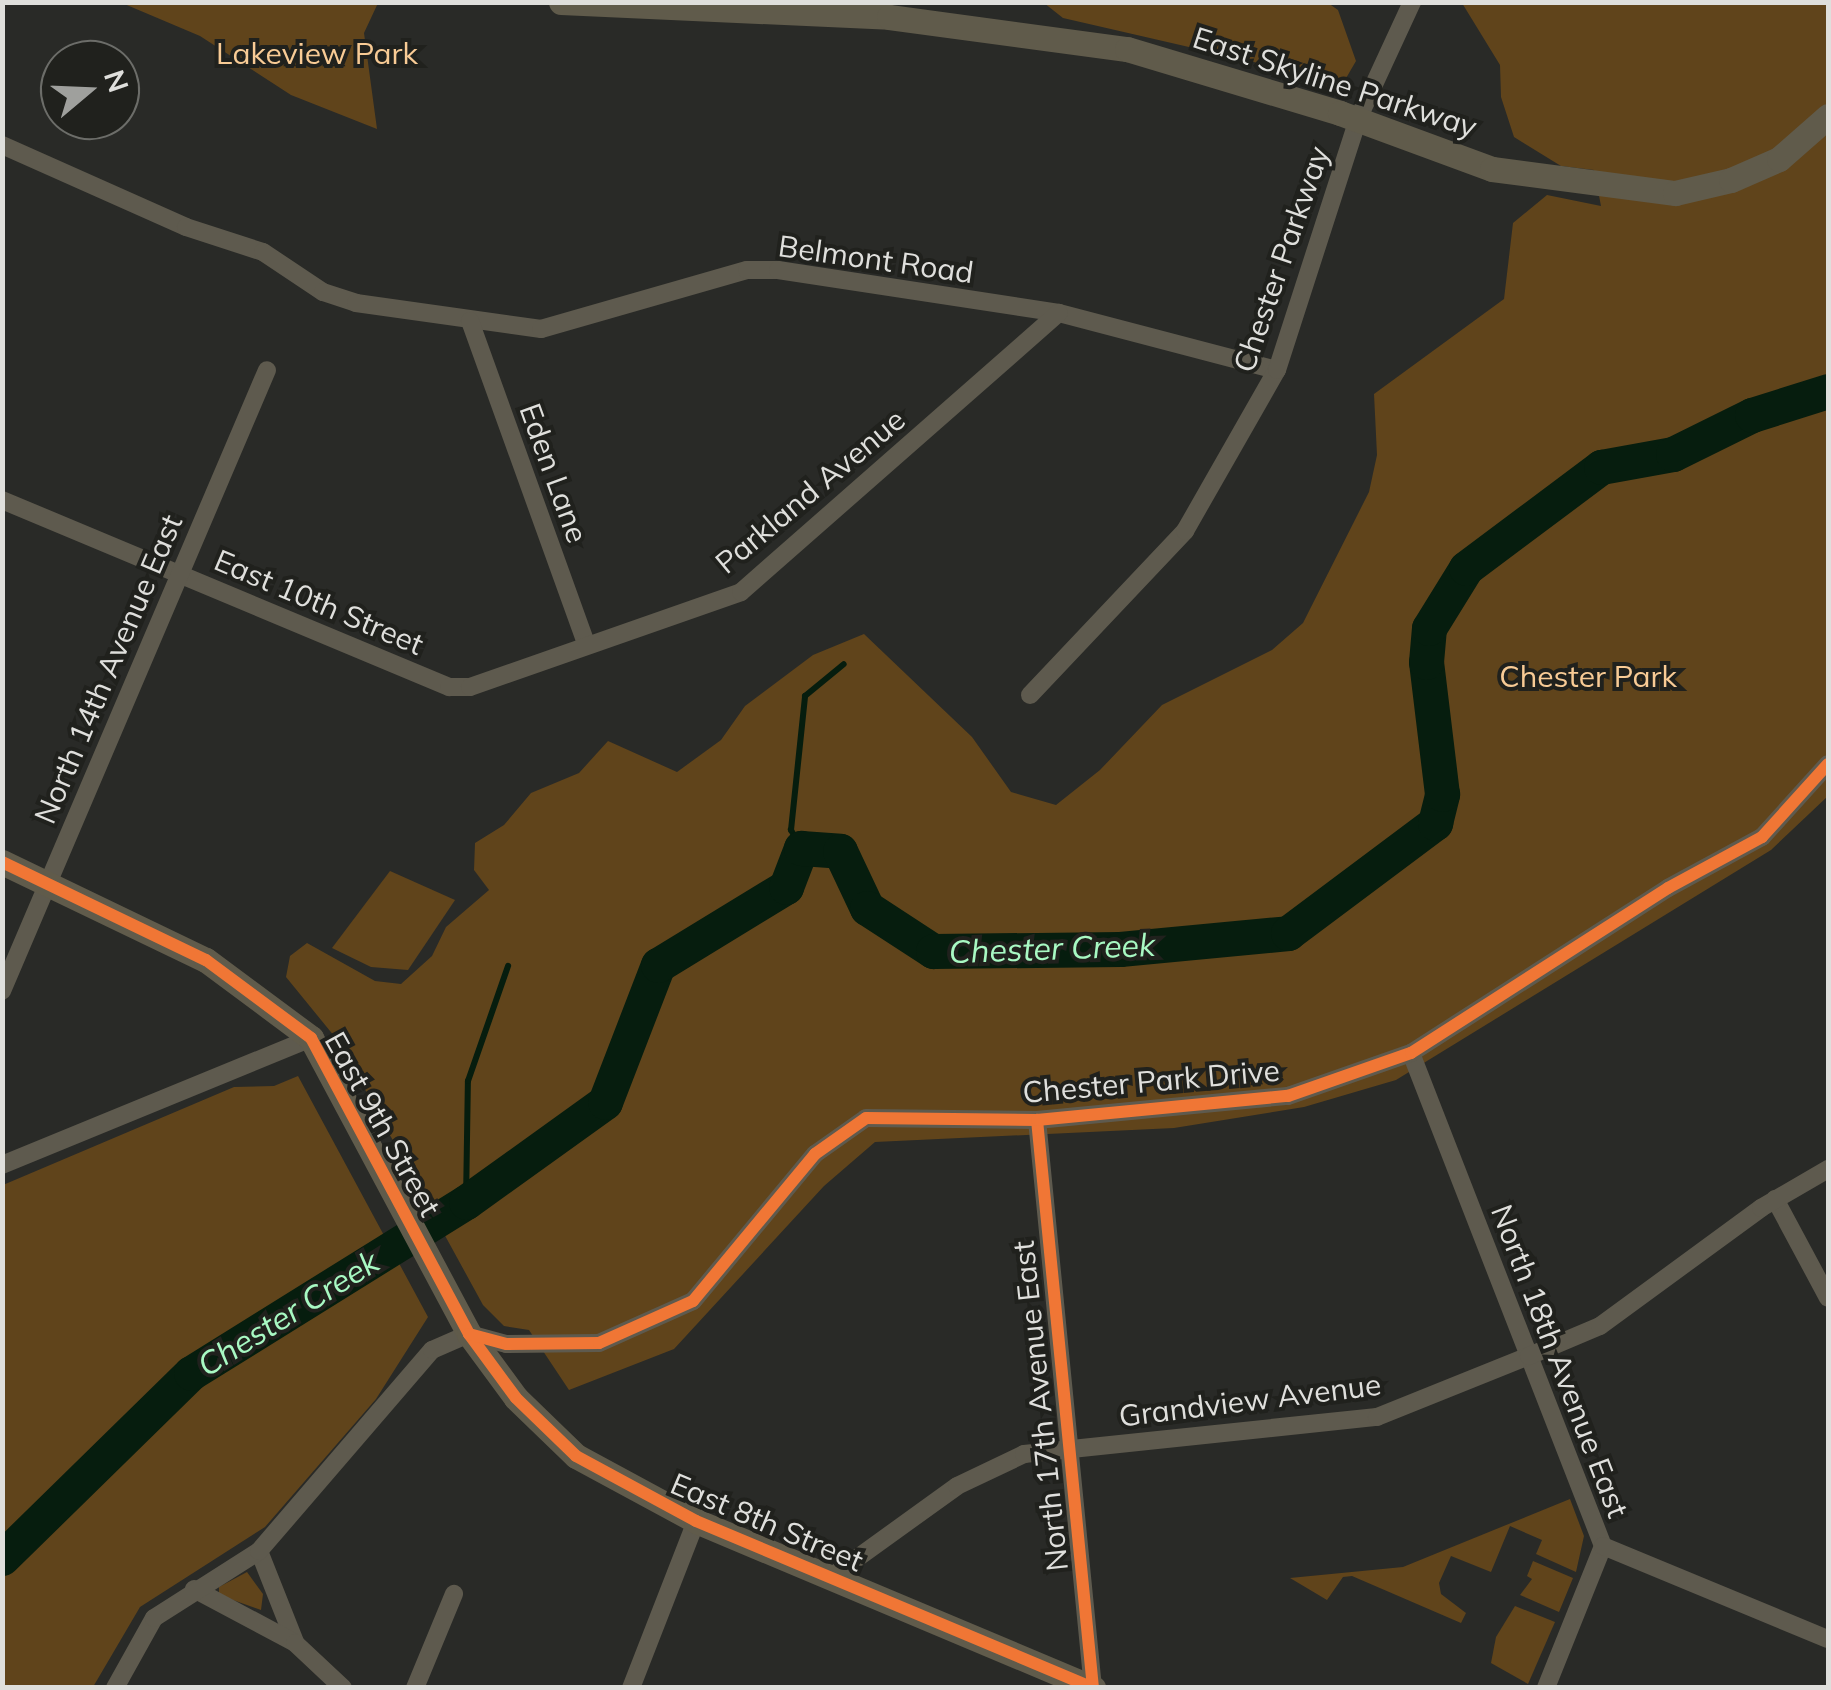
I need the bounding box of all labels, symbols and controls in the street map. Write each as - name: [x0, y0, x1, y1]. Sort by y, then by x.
- street label: East Skyline Parkway: [1189, 19, 1481, 145]
- park label: Lakeview Park: [216, 35, 418, 71]
- north arrow: [40, 40, 140, 140]
- text: N: [97, 65, 137, 96]
- street label: Chester Parkway: [1225, 141, 1337, 377]
- street label: Belmont Road: [776, 227, 976, 291]
- street label: Eden Lane: [512, 398, 596, 548]
- street label: Parkland Avenue: [708, 401, 912, 581]
- street label: North 14th Avenue East: [27, 509, 189, 829]
- street label: East 10th Street: [209, 542, 429, 662]
- park label: Chester Park: [1499, 658, 1677, 694]
- water label: Chester Creek: [948, 925, 1156, 971]
- street label: East 9th Street: [317, 1025, 449, 1223]
- street label: Chester Park Drive: [1021, 1052, 1281, 1110]
- street label: North 18th Avenue East: [1484, 1200, 1636, 1522]
- street label: North 17th Avenue East: [1005, 1239, 1075, 1573]
- water label: Chester Creek: [190, 1242, 386, 1384]
- street label: Grandview Avenue: [1117, 1366, 1383, 1434]
- street label: East 8th Street: [665, 1465, 869, 1579]

